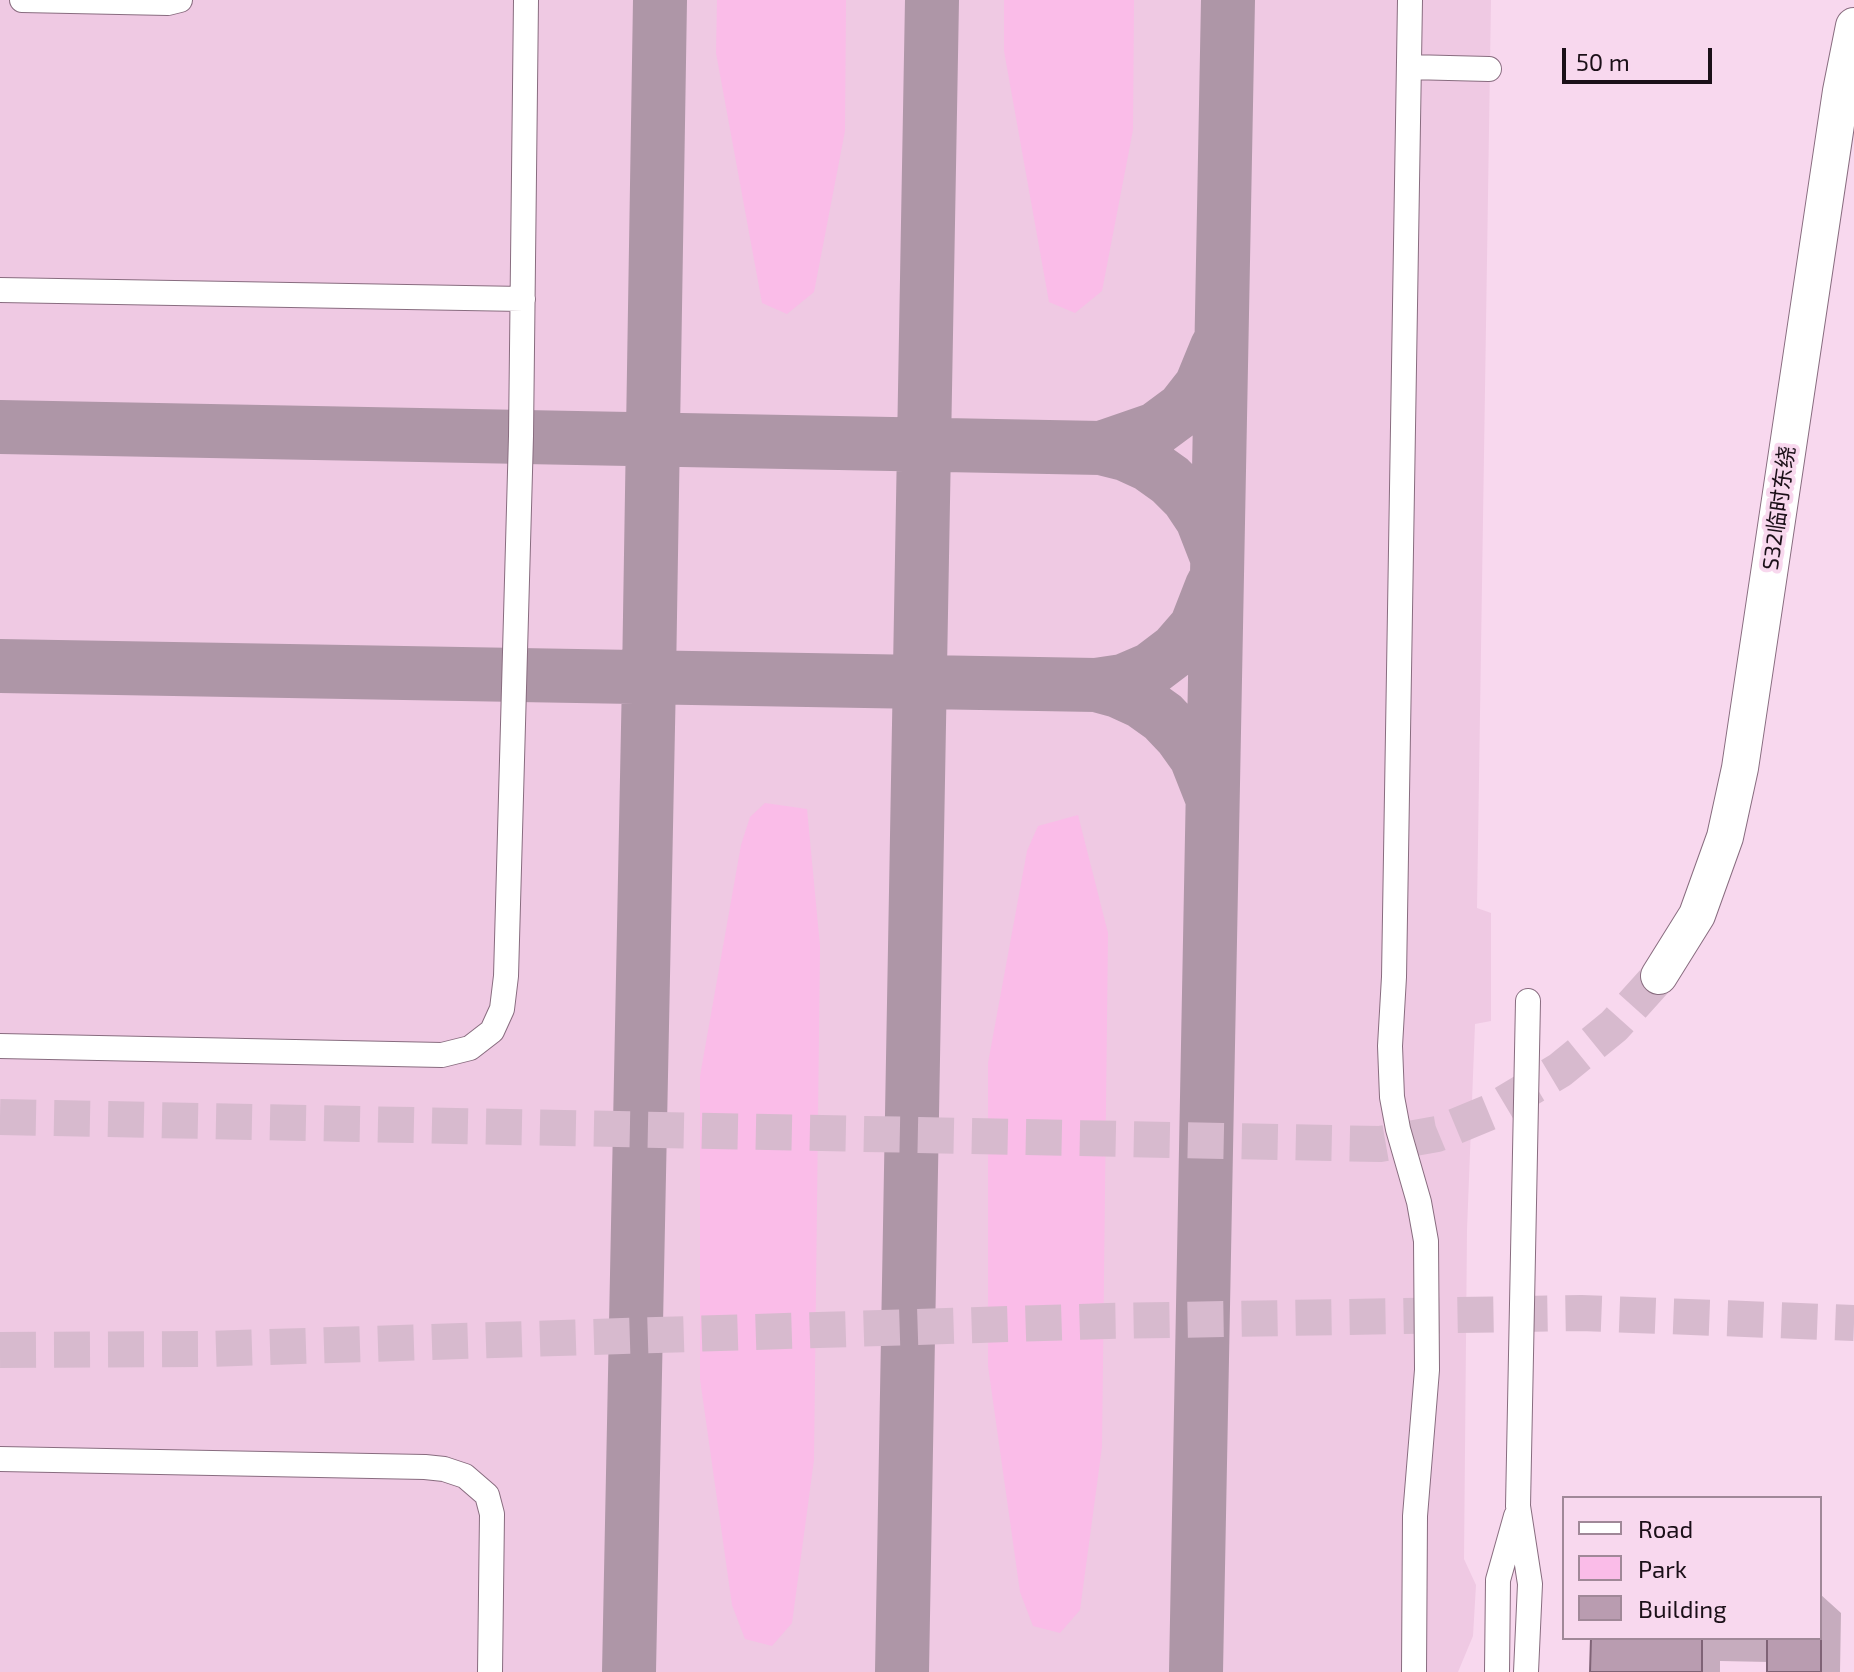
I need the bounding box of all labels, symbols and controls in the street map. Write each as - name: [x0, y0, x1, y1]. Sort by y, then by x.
- scale bar: [1566, 32, 1716, 82]
- text: 50 m: [1576, 47, 1630, 76]
- street label: S32临时东绕: [1757, 444, 1801, 572]
- legend: [1562, 1496, 1822, 1640]
- text: Road: [1638, 1514, 1693, 1543]
- text: Park: [1638, 1554, 1687, 1583]
- text: Building: [1638, 1594, 1727, 1623]

